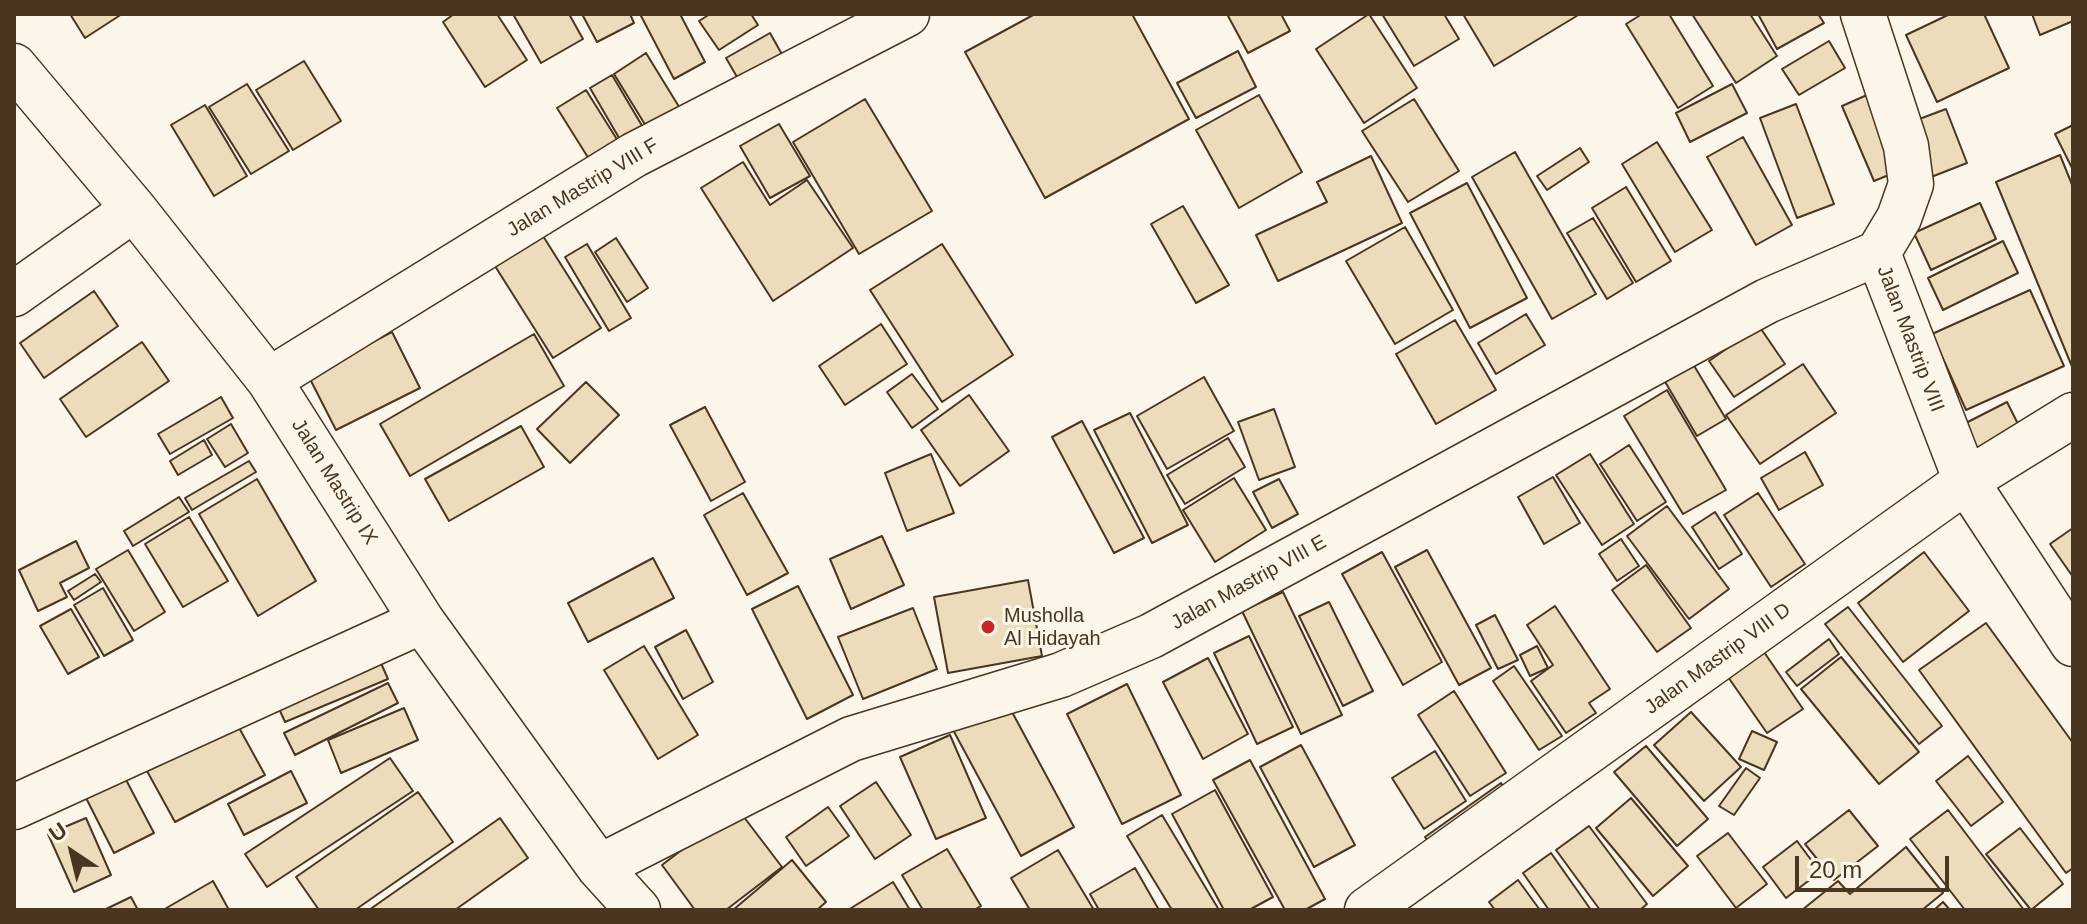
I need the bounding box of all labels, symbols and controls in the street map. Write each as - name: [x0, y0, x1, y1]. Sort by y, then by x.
- street label: Jalan Mastrip VIII F: [503, 133, 663, 243]
- street label: Jalan Mastrip VIII: [1871, 263, 1949, 415]
- street label: Jalan Mastrip IX: [286, 415, 382, 549]
- street label: Jalan Mastrip VIII E: [1167, 530, 1331, 636]
- street label: Jalan Mastrip VIII D: [1640, 598, 1796, 720]
- place label: Musholla Al Hidayah: [1004, 604, 1101, 651]
- marker: Musholla Al Hidayah: [979, 618, 997, 636]
- north arrow: [32, 812, 112, 892]
- text: U: [44, 817, 72, 847]
- scale bar: [1799, 840, 1953, 890]
- text: 20 m: [1809, 856, 1862, 883]

